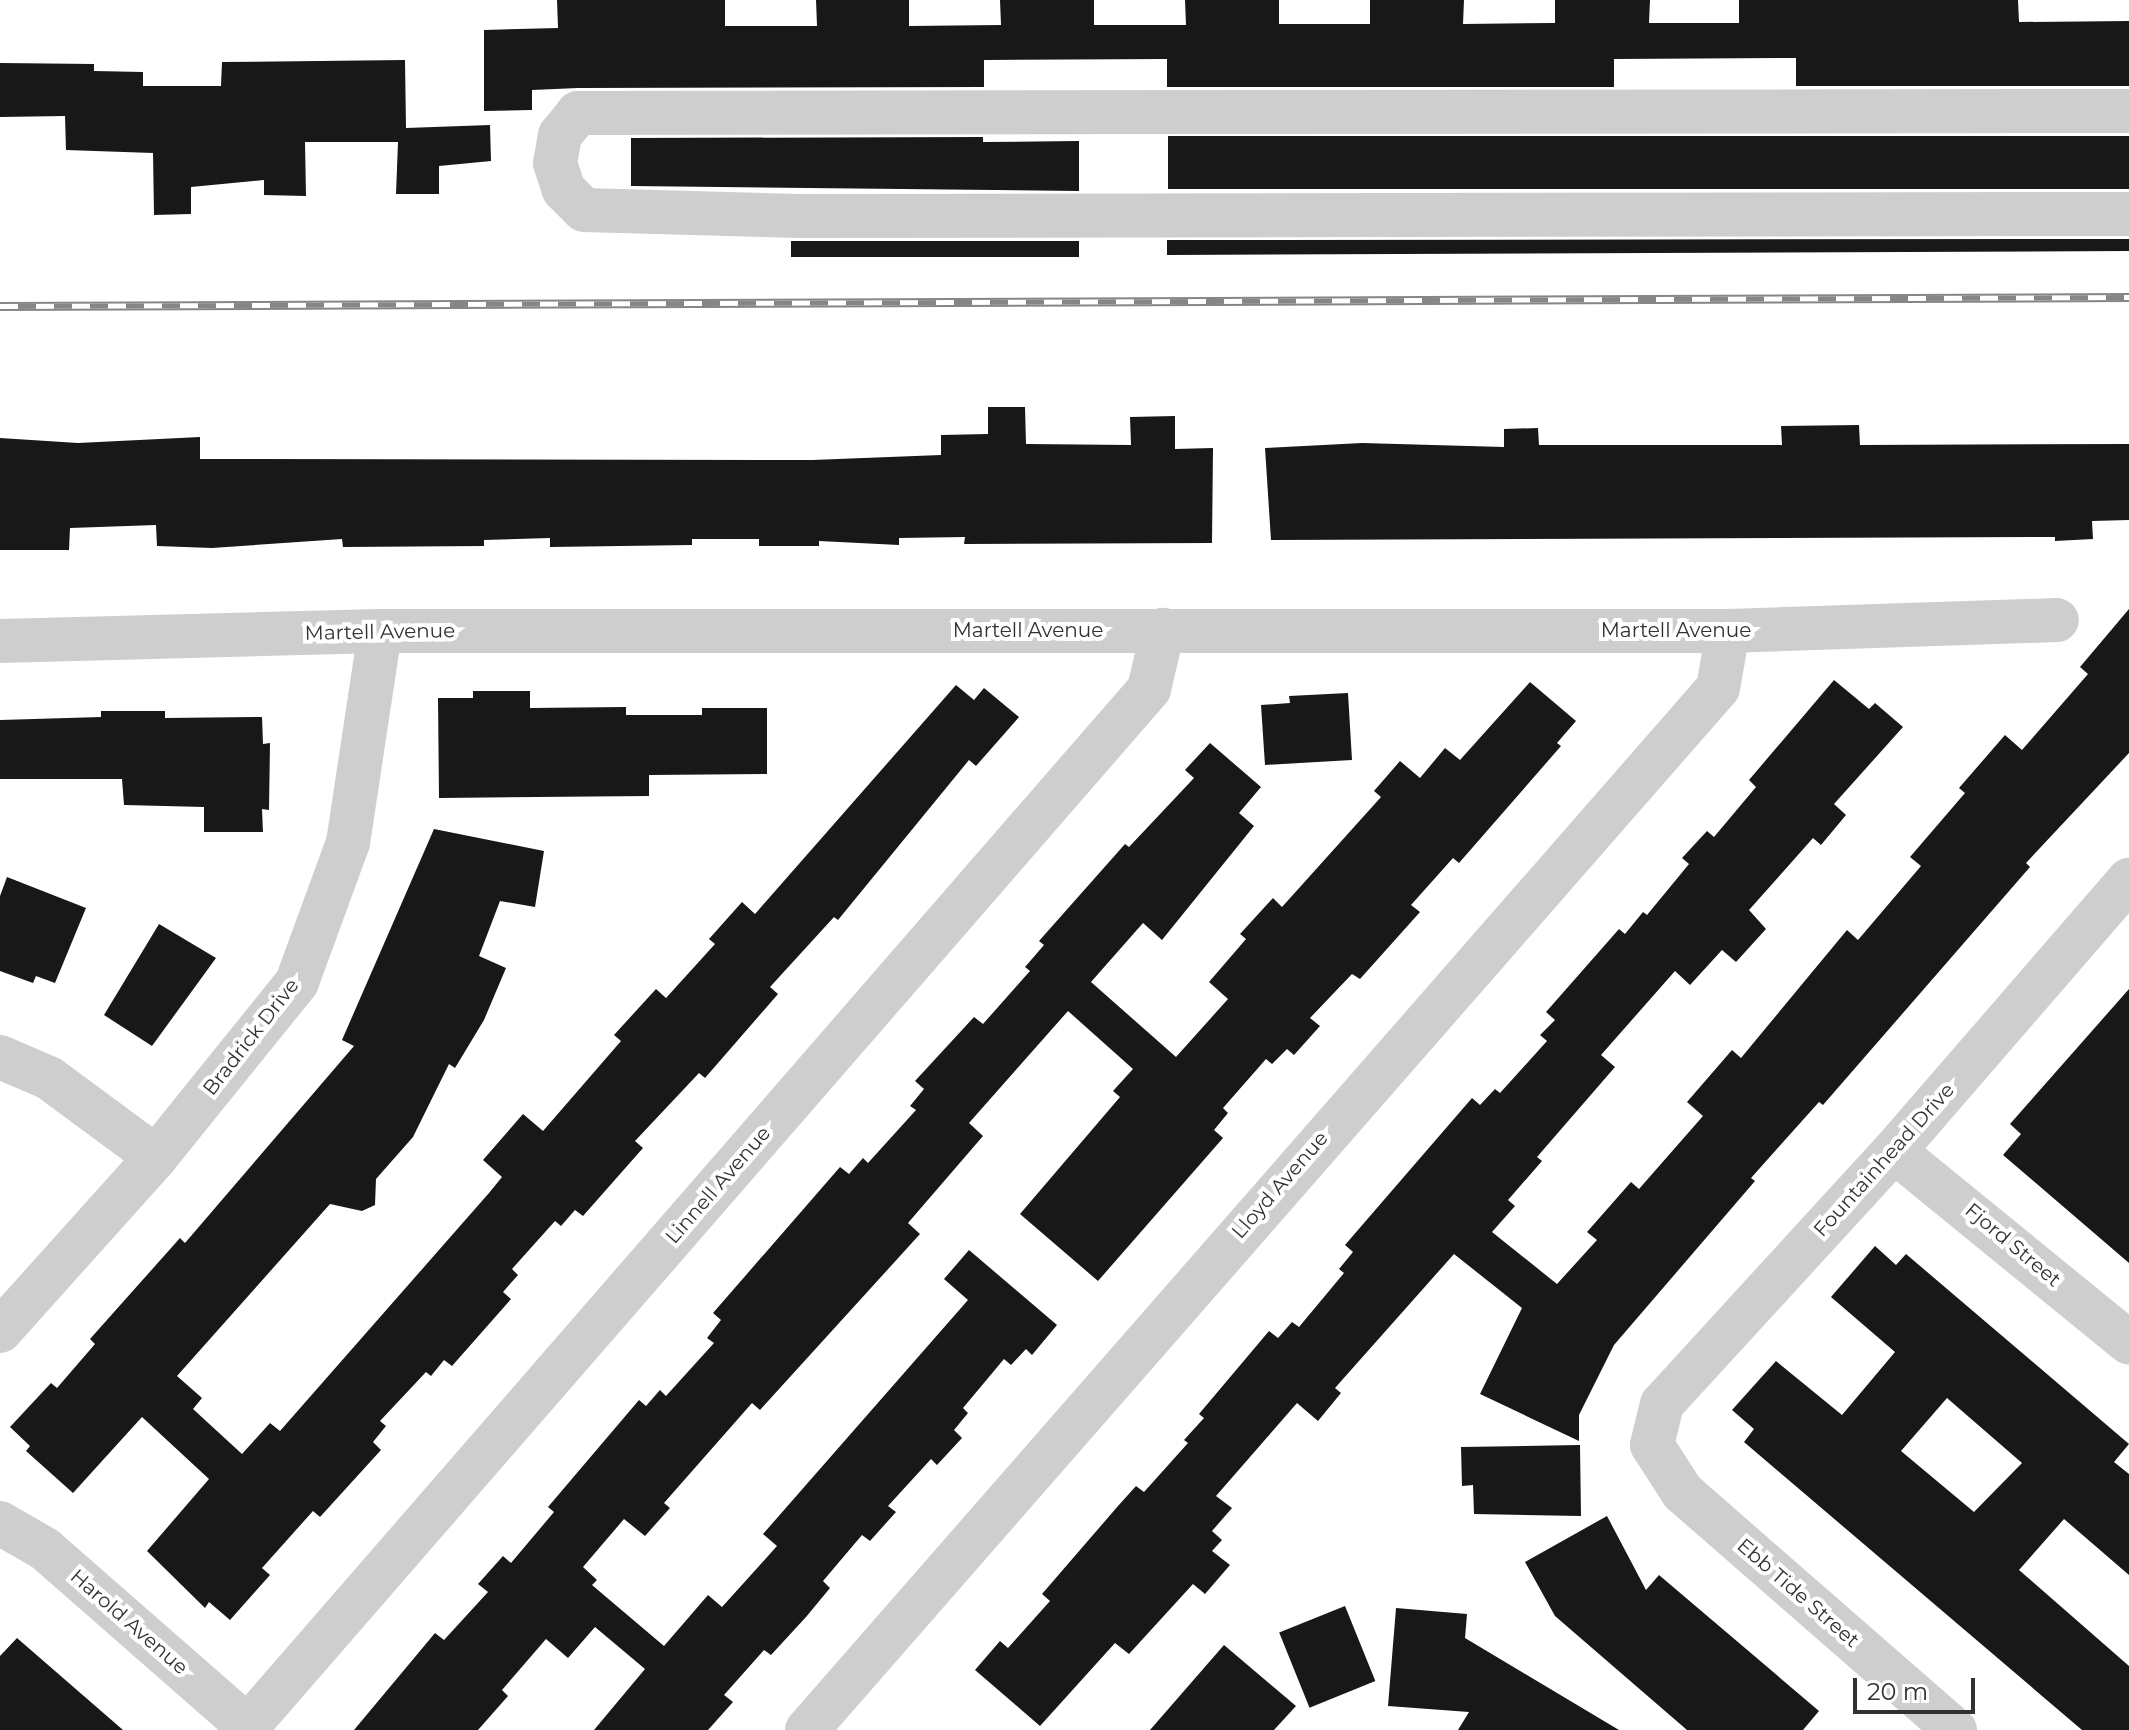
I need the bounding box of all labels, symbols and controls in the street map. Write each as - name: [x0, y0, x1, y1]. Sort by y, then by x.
- street label: Martell Avenue: [953, 618, 1103, 642]
- street label: Martell Avenue: [1601, 618, 1751, 642]
- street label: Martell Avenue: [305, 619, 455, 645]
- street label: Bradrick Drive: [198, 974, 304, 1100]
- street label: Fountainhead Drive: [1809, 1078, 1959, 1242]
- street label: Linnell Avenue: [660, 1121, 776, 1249]
- street label: Lloyd Avenue: [1227, 1126, 1333, 1244]
- street label: Fjord Street: [1960, 1198, 2066, 1292]
- street label: Ebb Tide Street: [1732, 1533, 1864, 1653]
- street label: Harold Avenue: [65, 1564, 193, 1680]
- scale bar: [1857, 1662, 1979, 1712]
- text: 20 m: [1867, 1677, 1928, 1706]

